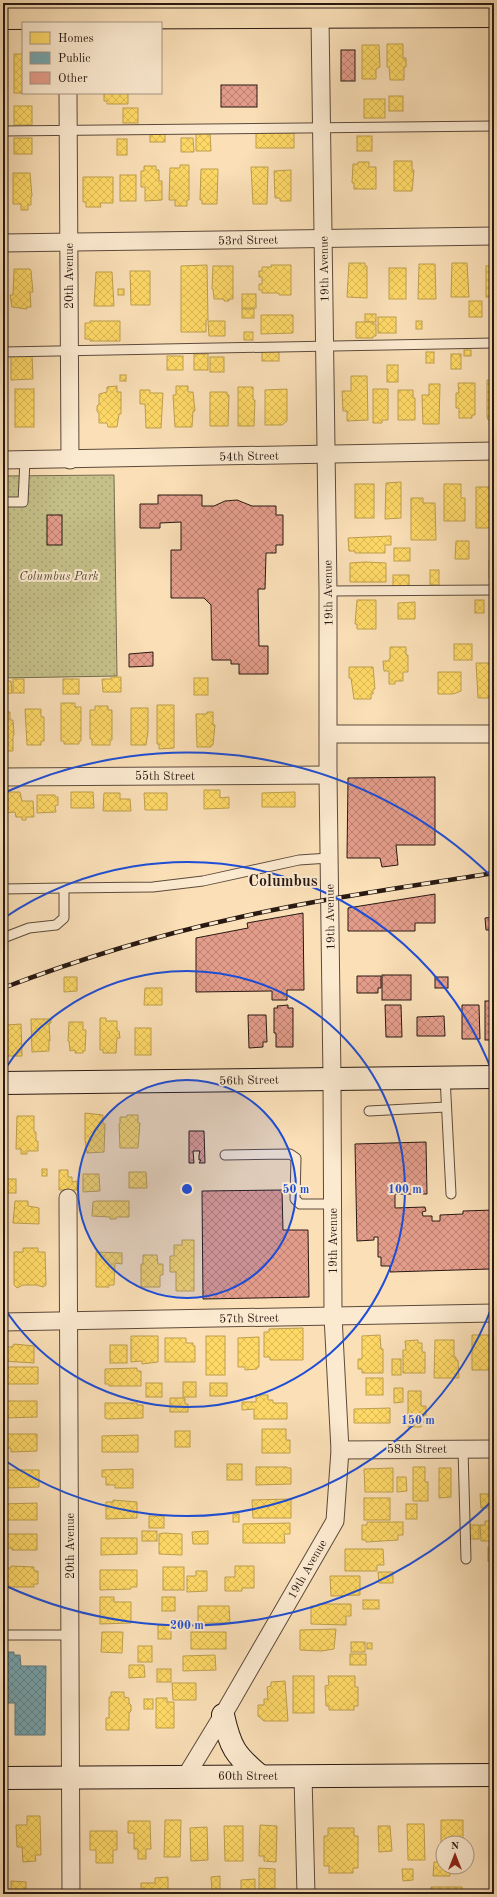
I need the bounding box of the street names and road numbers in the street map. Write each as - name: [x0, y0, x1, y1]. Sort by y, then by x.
- street label: 53rd Street: [218, 233, 278, 248]
- street label: 19th Avenue: [318, 235, 332, 302]
- street label: 20th Avenue: [64, 242, 76, 309]
- street label: 54th Street: [219, 449, 279, 464]
- street label: 19th Avenue: [322, 559, 336, 626]
- street label: 55th Street: [135, 770, 195, 783]
- street label: 19th Avenue: [324, 883, 338, 950]
- street label: 56th Street: [219, 1073, 279, 1088]
- street label: 19th Avenue: [328, 1207, 340, 1274]
- street label: 57th Street: [219, 1311, 279, 1326]
- street label: 58th Street: [387, 1443, 447, 1456]
- street label: 20th Avenue: [65, 1512, 77, 1579]
- street label: 19th Avenue: [286, 1537, 330, 1601]
- street label: 60th Street: [218, 1771, 278, 1783]

